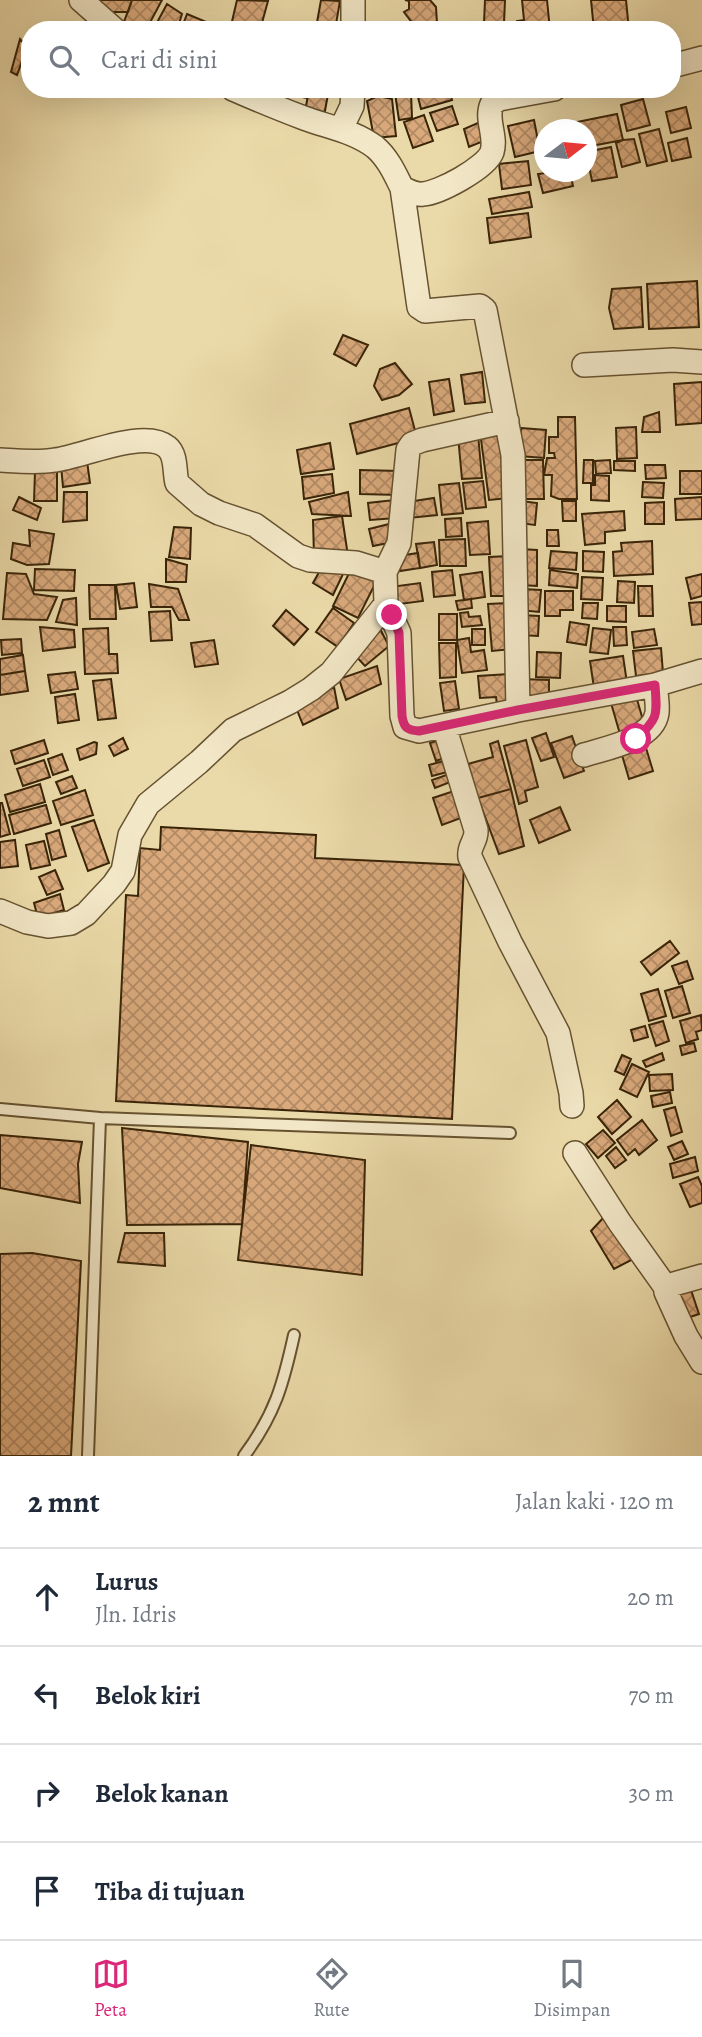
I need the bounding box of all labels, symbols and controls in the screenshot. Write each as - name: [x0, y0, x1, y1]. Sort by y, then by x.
- search box: [21, 21, 681, 98]
- icon: search: [45, 41, 83, 79]
- text: Cari di sini: [101, 42, 218, 77]
- north arrow: [534, 119, 597, 182]
- route end: [376, 599, 407, 630]
- route start: [620, 723, 651, 754]
- text: 2 mnt: [28, 1482, 100, 1522]
- text: Jalan kaki · 120 m: [515, 1486, 674, 1517]
- text: Lurus: [95, 1564, 158, 1599]
- icon: ahead: [28, 1578, 66, 1616]
- text: 20 m: [627, 1582, 674, 1613]
- text: Jln. Idris: [95, 1599, 177, 1630]
- icon: left: [28, 1676, 66, 1714]
- text: Belok kiri: [95, 1678, 201, 1713]
- text: 70 m: [628, 1680, 674, 1711]
- icon: right: [28, 1774, 66, 1812]
- text: Belok kanan: [95, 1776, 229, 1811]
- text: 30 m: [628, 1778, 674, 1809]
- icon: arrive: [28, 1872, 66, 1910]
- text: Tiba di tujuan: [95, 1874, 245, 1909]
- tab: Peta: [92, 1955, 130, 2023]
- tab: Rute: [313, 1955, 351, 2023]
- tab: Disimpan: [534, 1955, 610, 2023]

